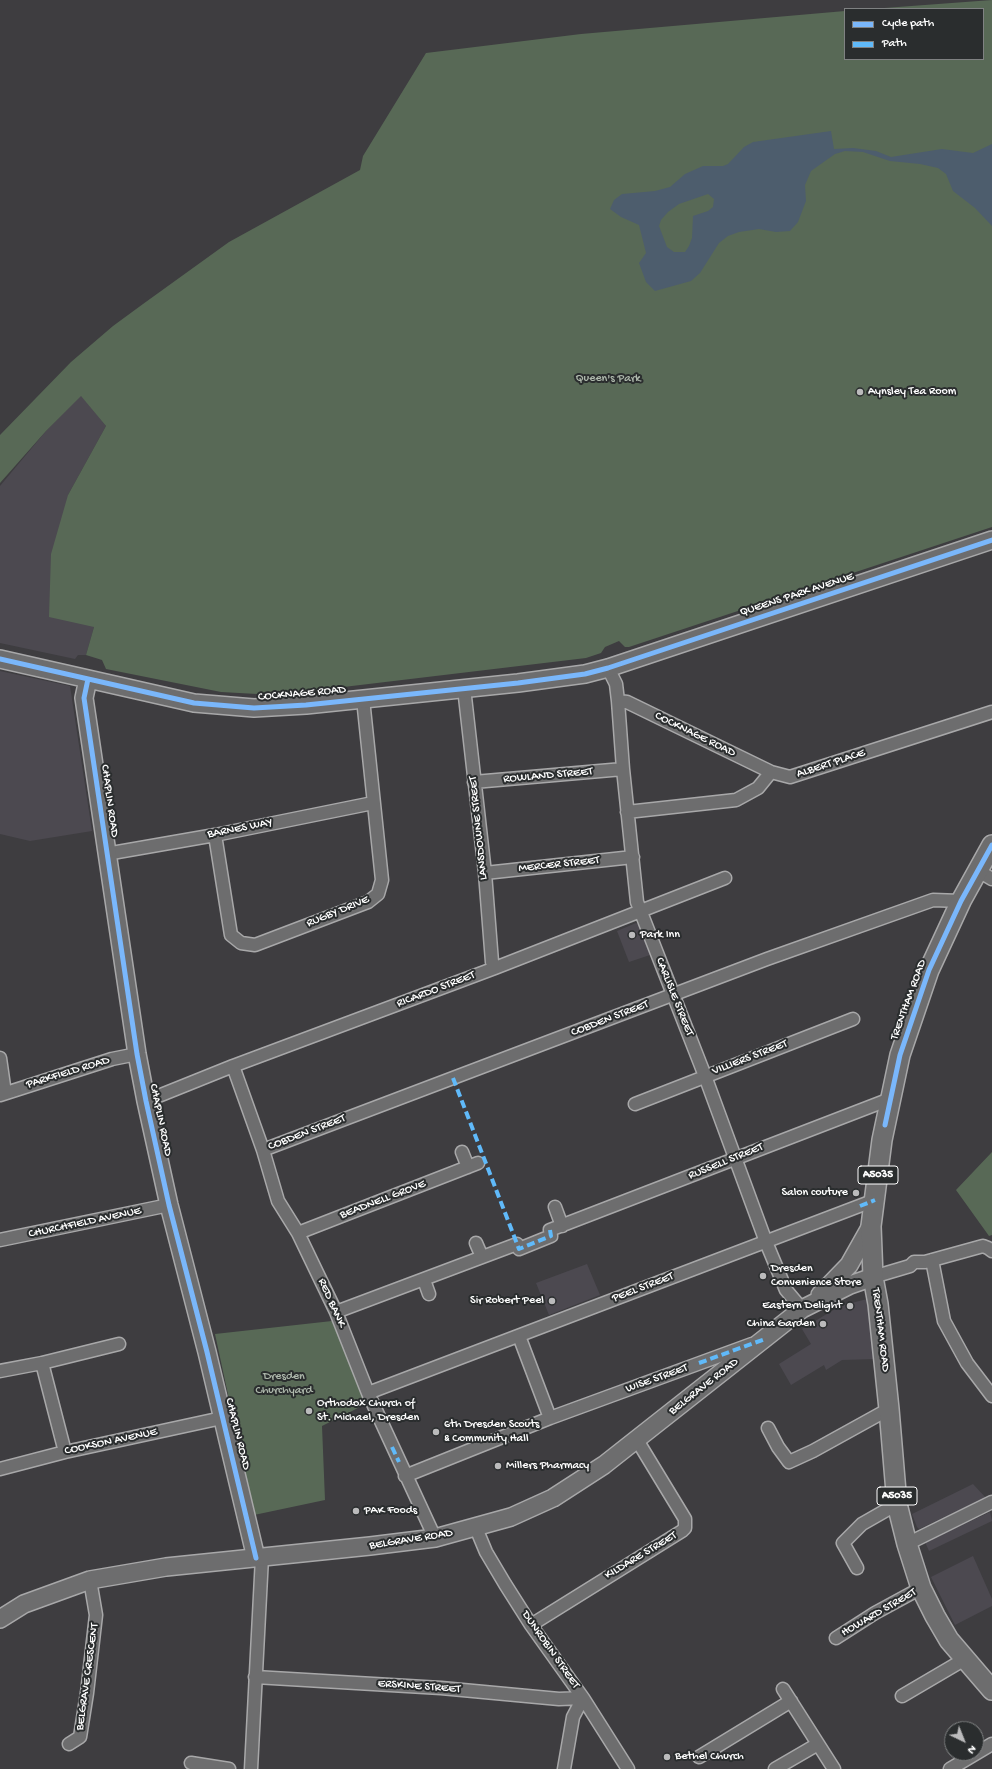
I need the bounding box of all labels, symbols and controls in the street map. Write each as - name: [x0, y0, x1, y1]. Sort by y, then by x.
- legend: [844, 8, 984, 60]
- text: Cycle path: [882, 17, 934, 31]
- text: Path: [882, 37, 907, 51]
- park label: Queen's Park: [576, 372, 640, 386]
- place label: Aynsley Tea Room: [868, 385, 956, 399]
- marker: Aynsley Tea Room: [855, 387, 865, 397]
- street label: QUEENS PARK AVENUE: [738, 570, 856, 620]
- street label: COCKNAGE ROAD: [258, 683, 346, 705]
- street label: COCKNAGE ROAD: [652, 709, 738, 761]
- street label: ALBERT PLACE: [795, 746, 867, 782]
- street label: CHAPLIN ROAD: [97, 764, 121, 838]
- street label: ROWLAND STREET: [503, 765, 593, 787]
- street label: LANSDOWNE STREET: [466, 775, 492, 881]
- street label: BARNES WAY: [206, 816, 274, 842]
- street label: MERCER STREET: [518, 854, 600, 876]
- street label: RUGBY DRIVE: [304, 893, 372, 931]
- place label: Park Inn: [640, 928, 680, 942]
- marker: Park Inn: [627, 930, 637, 940]
- street label: CARLISLE STREET: [652, 956, 696, 1038]
- street label: TRENTHAM ROAD: [888, 958, 930, 1042]
- street label: RICARDO STREET: [395, 968, 477, 1012]
- street label: COBDEN STREET: [569, 998, 651, 1040]
- street label: VILLIERS STREET: [710, 1037, 790, 1079]
- street label: PARKFIELD ROAD: [25, 1053, 111, 1093]
- street label: CHAPLIN ROAD: [145, 1083, 175, 1157]
- street label: COBDEN STREET: [266, 1112, 348, 1154]
- street label: RUSSELL STREET: [686, 1140, 766, 1184]
- road number: A5035: [858, 1166, 898, 1184]
- street label: BEADNELL GROVE: [338, 1177, 428, 1223]
- place label: Salon couture: [781, 1186, 848, 1200]
- marker: Salon couture: [851, 1188, 861, 1198]
- street label: CHURCHFIELD AVENUE: [27, 1204, 143, 1242]
- place label: Dresden Convenience Store: [771, 1262, 861, 1290]
- street label: PEEL STREET: [610, 1270, 676, 1306]
- marker: Dresden Convenience Store: [758, 1271, 768, 1281]
- street label: RED BANK: [314, 1276, 348, 1330]
- street label: TRENTHAM ROAD: [868, 1287, 892, 1373]
- place label: Sir Robert Peel: [470, 1294, 544, 1308]
- marker: Sir Robert Peel: [547, 1296, 557, 1306]
- place label: Eastern Delight: [762, 1299, 842, 1313]
- marker: Eastern Delight: [845, 1301, 855, 1311]
- place label: China Garden: [747, 1317, 815, 1331]
- marker: China Garden: [818, 1319, 828, 1329]
- street label: BELGRAVE ROAD: [666, 1355, 742, 1419]
- street label: WISE STREET: [624, 1361, 690, 1397]
- park label: Dresden Churchyard: [255, 1370, 313, 1398]
- street label: CHAPLIN ROAD: [221, 1397, 253, 1471]
- place label: Orthodox Church of St. Michael, Dresden: [317, 1397, 419, 1425]
- marker: Orthodox Church of St. Michael, Dresden: [304, 1406, 314, 1416]
- place label: 6th Dresden Scouts & Community Hall: [444, 1418, 540, 1446]
- street label: COOKSON AVENUE: [63, 1425, 159, 1459]
- marker: 6th Dresden Scouts & Community Hall: [431, 1427, 441, 1437]
- place label: Millers Pharmacy: [506, 1459, 589, 1473]
- marker: Millers Pharmacy: [493, 1461, 503, 1471]
- road number: A5035: [877, 1487, 917, 1505]
- place label: PAK Foods: [364, 1504, 417, 1518]
- marker: PAK Foods: [351, 1506, 361, 1516]
- street label: BELGRAVE ROAD: [368, 1526, 454, 1554]
- street label: KILDARE STREET: [602, 1529, 680, 1583]
- street label: HOWARD STREET: [839, 1586, 919, 1640]
- street label: DUNROBIN STREET: [518, 1608, 582, 1692]
- street label: BELGRAVE CRESCENT: [73, 1622, 103, 1732]
- street label: ERSKINE STREET: [377, 1677, 461, 1697]
- north arrow: [944, 1721, 984, 1761]
- text: N: [965, 1742, 978, 1756]
- place label: Bethel Church: [675, 1750, 744, 1764]
- marker: Bethel Church: [662, 1752, 672, 1762]

